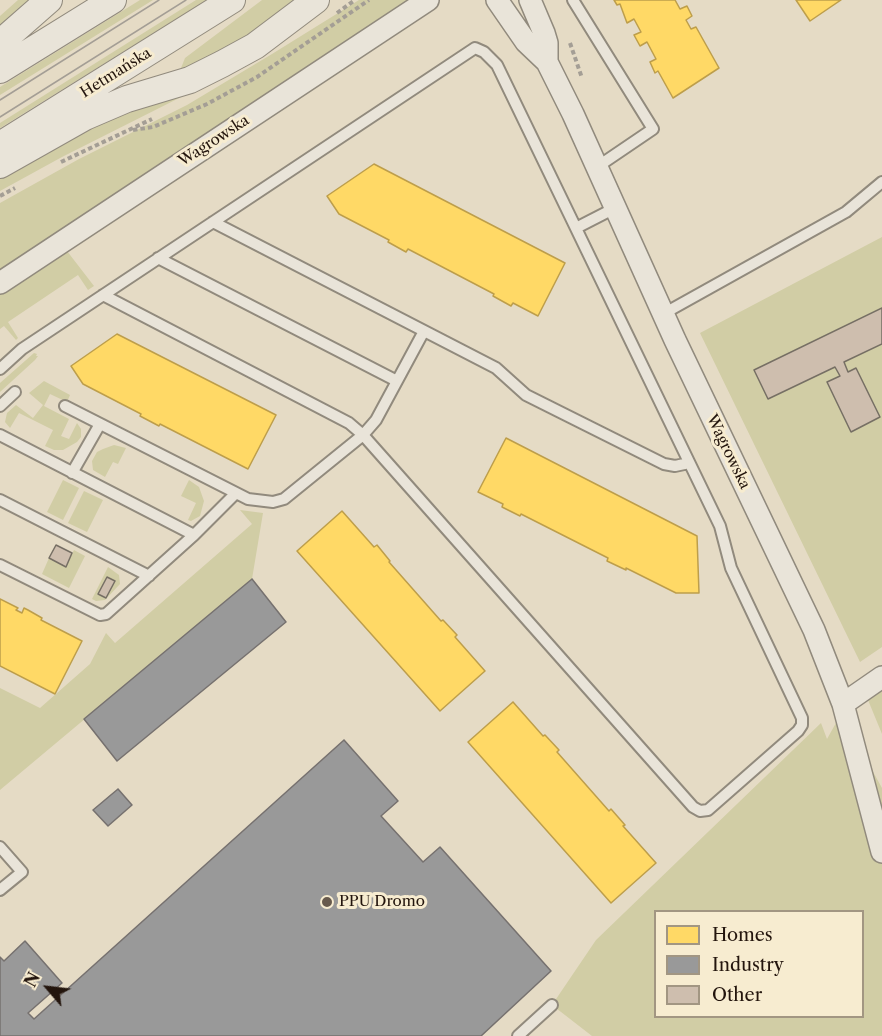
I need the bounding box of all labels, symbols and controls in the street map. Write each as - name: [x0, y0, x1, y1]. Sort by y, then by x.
- street label: Hetmańska: [77, 44, 155, 102]
- street label: Wagrowska: [175, 111, 253, 171]
- street label: Wagrowska: [702, 412, 754, 492]
- place label: PPU Dromo: [339, 893, 425, 911]
- marker: PPU Dromo: [320, 895, 334, 909]
- legend: [654, 910, 864, 1018]
- text: Homes: [712, 924, 773, 946]
- text: Industry: [712, 954, 784, 976]
- north arrow: [18, 958, 78, 1018]
- text: N: [20, 969, 44, 990]
- text: Other: [712, 984, 762, 1006]

